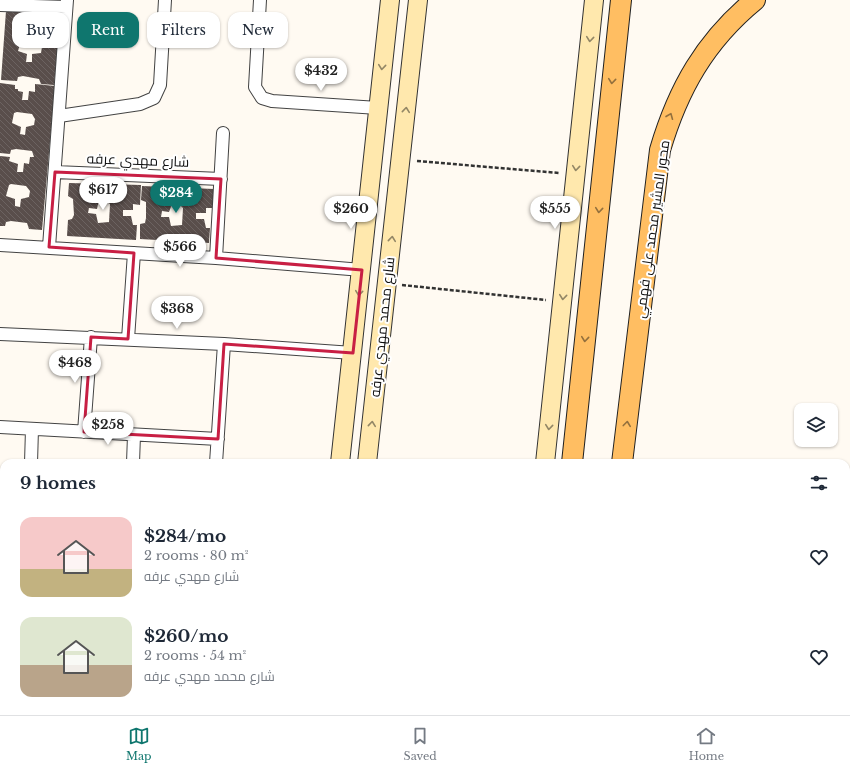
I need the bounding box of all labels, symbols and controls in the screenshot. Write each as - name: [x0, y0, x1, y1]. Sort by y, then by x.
- chip: Buy: [12, 12, 69, 48]
- chip: Rent: [77, 12, 139, 48]
- chip: Filters: [147, 12, 220, 48]
- chip: New: [228, 12, 288, 48]
- one-way arrow: [586, 36, 595, 42]
- pin: $432: [297, 58, 345, 92]
- text: $432: [304, 62, 338, 79]
- one-way arrow: [378, 64, 387, 70]
- one-way arrow: [608, 78, 617, 84]
- one-way arrow: [401, 107, 410, 113]
- one-way arrow: [666, 112, 674, 119]
- street label: محور المشير محمد على فهمي: [631, 139, 676, 320]
- street label: شارع مهدي عرفه: [86, 149, 190, 174]
- one-way arrow: [572, 165, 581, 171]
- pin: $617: [79, 177, 127, 211]
- pin: $284: [152, 180, 200, 214]
- text: $617: [88, 181, 118, 198]
- text: $284: [159, 184, 193, 201]
- pin: $260: [327, 196, 375, 230]
- pin: $555: [531, 196, 579, 230]
- text: $260: [333, 200, 369, 217]
- text: $555: [539, 200, 571, 217]
- one-way arrow: [594, 207, 603, 213]
- pin: $566: [156, 234, 204, 268]
- one-way arrow: [387, 236, 396, 242]
- text: $566: [163, 238, 197, 255]
- street label: شارع محمد مهدي عرفه: [366, 256, 401, 398]
- one-way arrow: [355, 290, 364, 296]
- one-way arrow: [558, 294, 567, 300]
- pin: $368: [153, 296, 201, 330]
- text: $368: [160, 300, 194, 317]
- one-way arrow: [581, 336, 590, 342]
- pin: $468: [51, 350, 99, 384]
- text: $468: [58, 354, 92, 371]
- map controls: [794, 403, 838, 447]
- button: layers: [794, 403, 838, 447]
- pin: $258: [84, 412, 132, 446]
- text: $258: [92, 416, 124, 433]
- one-way arrow: [367, 421, 376, 427]
- one-way arrow: [622, 421, 631, 427]
- one-way arrow: [544, 424, 553, 430]
- icon: filters: [808, 472, 830, 494]
- text: 9 homes: [20, 473, 96, 494]
- text: $284/mo: [144, 526, 226, 547]
- icon: home: [52, 533, 100, 581]
- icon: heart: [808, 546, 830, 568]
- text: 2 rooms · 80 m²: [144, 547, 248, 564]
- text: شارع مهدي عرفه: [144, 568, 239, 585]
- text: $260/mo: [144, 626, 228, 647]
- icon: home: [52, 633, 100, 681]
- icon: heart: [808, 646, 830, 668]
- text: 2 rooms · 54 m²: [144, 647, 246, 664]
- text: شارع محمد مهدي عرفه: [144, 668, 275, 685]
- tab: Map: [126, 725, 152, 763]
- tab: Saved: [404, 725, 437, 763]
- tab: Home: [689, 725, 724, 763]

